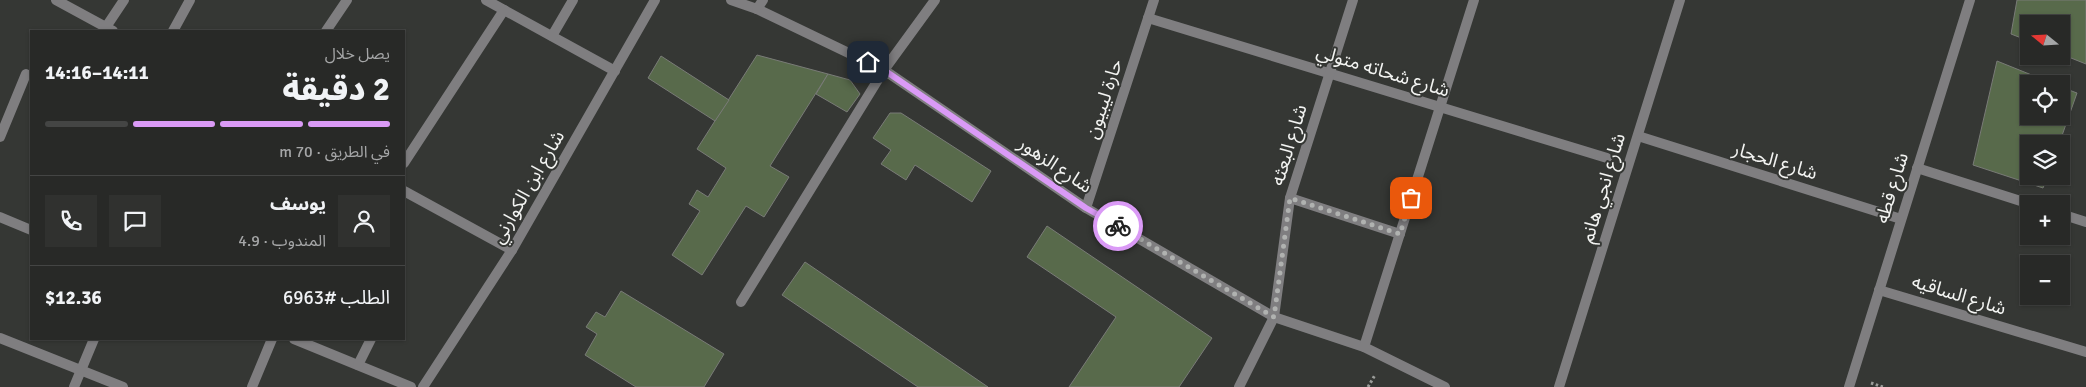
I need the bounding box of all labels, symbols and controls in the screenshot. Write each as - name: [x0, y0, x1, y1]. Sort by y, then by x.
- north arrow: [2020, 15, 2070, 65]
- map controls: [2020, 15, 2070, 305]
- street label: شارع شحاته متولي: [1313, 39, 1452, 105]
- pin: [847, 41, 889, 83]
- text: يصل خلال: [325, 44, 390, 64]
- icon: home: [854, 48, 882, 76]
- street label: حارة ليبيون: [1080, 56, 1128, 142]
- text: 14:11–14:16: [45, 61, 149, 85]
- text: 2 دقيقة: [282, 70, 390, 109]
- button: locate: [2020, 75, 2070, 125]
- street label: شارع البعثه: [1265, 102, 1314, 189]
- street label: شارع ابن الكوارني: [486, 126, 572, 249]
- street label: شارع انجي هانم: [1575, 130, 1633, 246]
- street label: شارع الزهور: [1012, 131, 1097, 199]
- button: layers: [2020, 135, 2070, 185]
- street label: شارع الحجار: [1728, 136, 1820, 186]
- text: في الطريق · 70 m: [279, 142, 390, 162]
- street label: شارع قطه: [1870, 150, 1915, 226]
- pin: [1390, 177, 1432, 219]
- icon: bag: [1397, 184, 1425, 212]
- text: يوسف: [270, 192, 326, 216]
- button: phone: [45, 195, 97, 247]
- button: chat: [109, 195, 161, 247]
- button: person: [338, 195, 390, 247]
- button: +: [2020, 195, 2070, 245]
- courier: [1093, 201, 1143, 251]
- icon: bike: [1104, 212, 1132, 240]
- text: المندوب · 4.9: [238, 231, 326, 251]
- button: −: [2020, 255, 2070, 305]
- street label: شارع الساقيه: [1909, 269, 2009, 322]
- text: $12.36: [45, 286, 102, 310]
- text: الطلب #6963: [283, 286, 390, 310]

